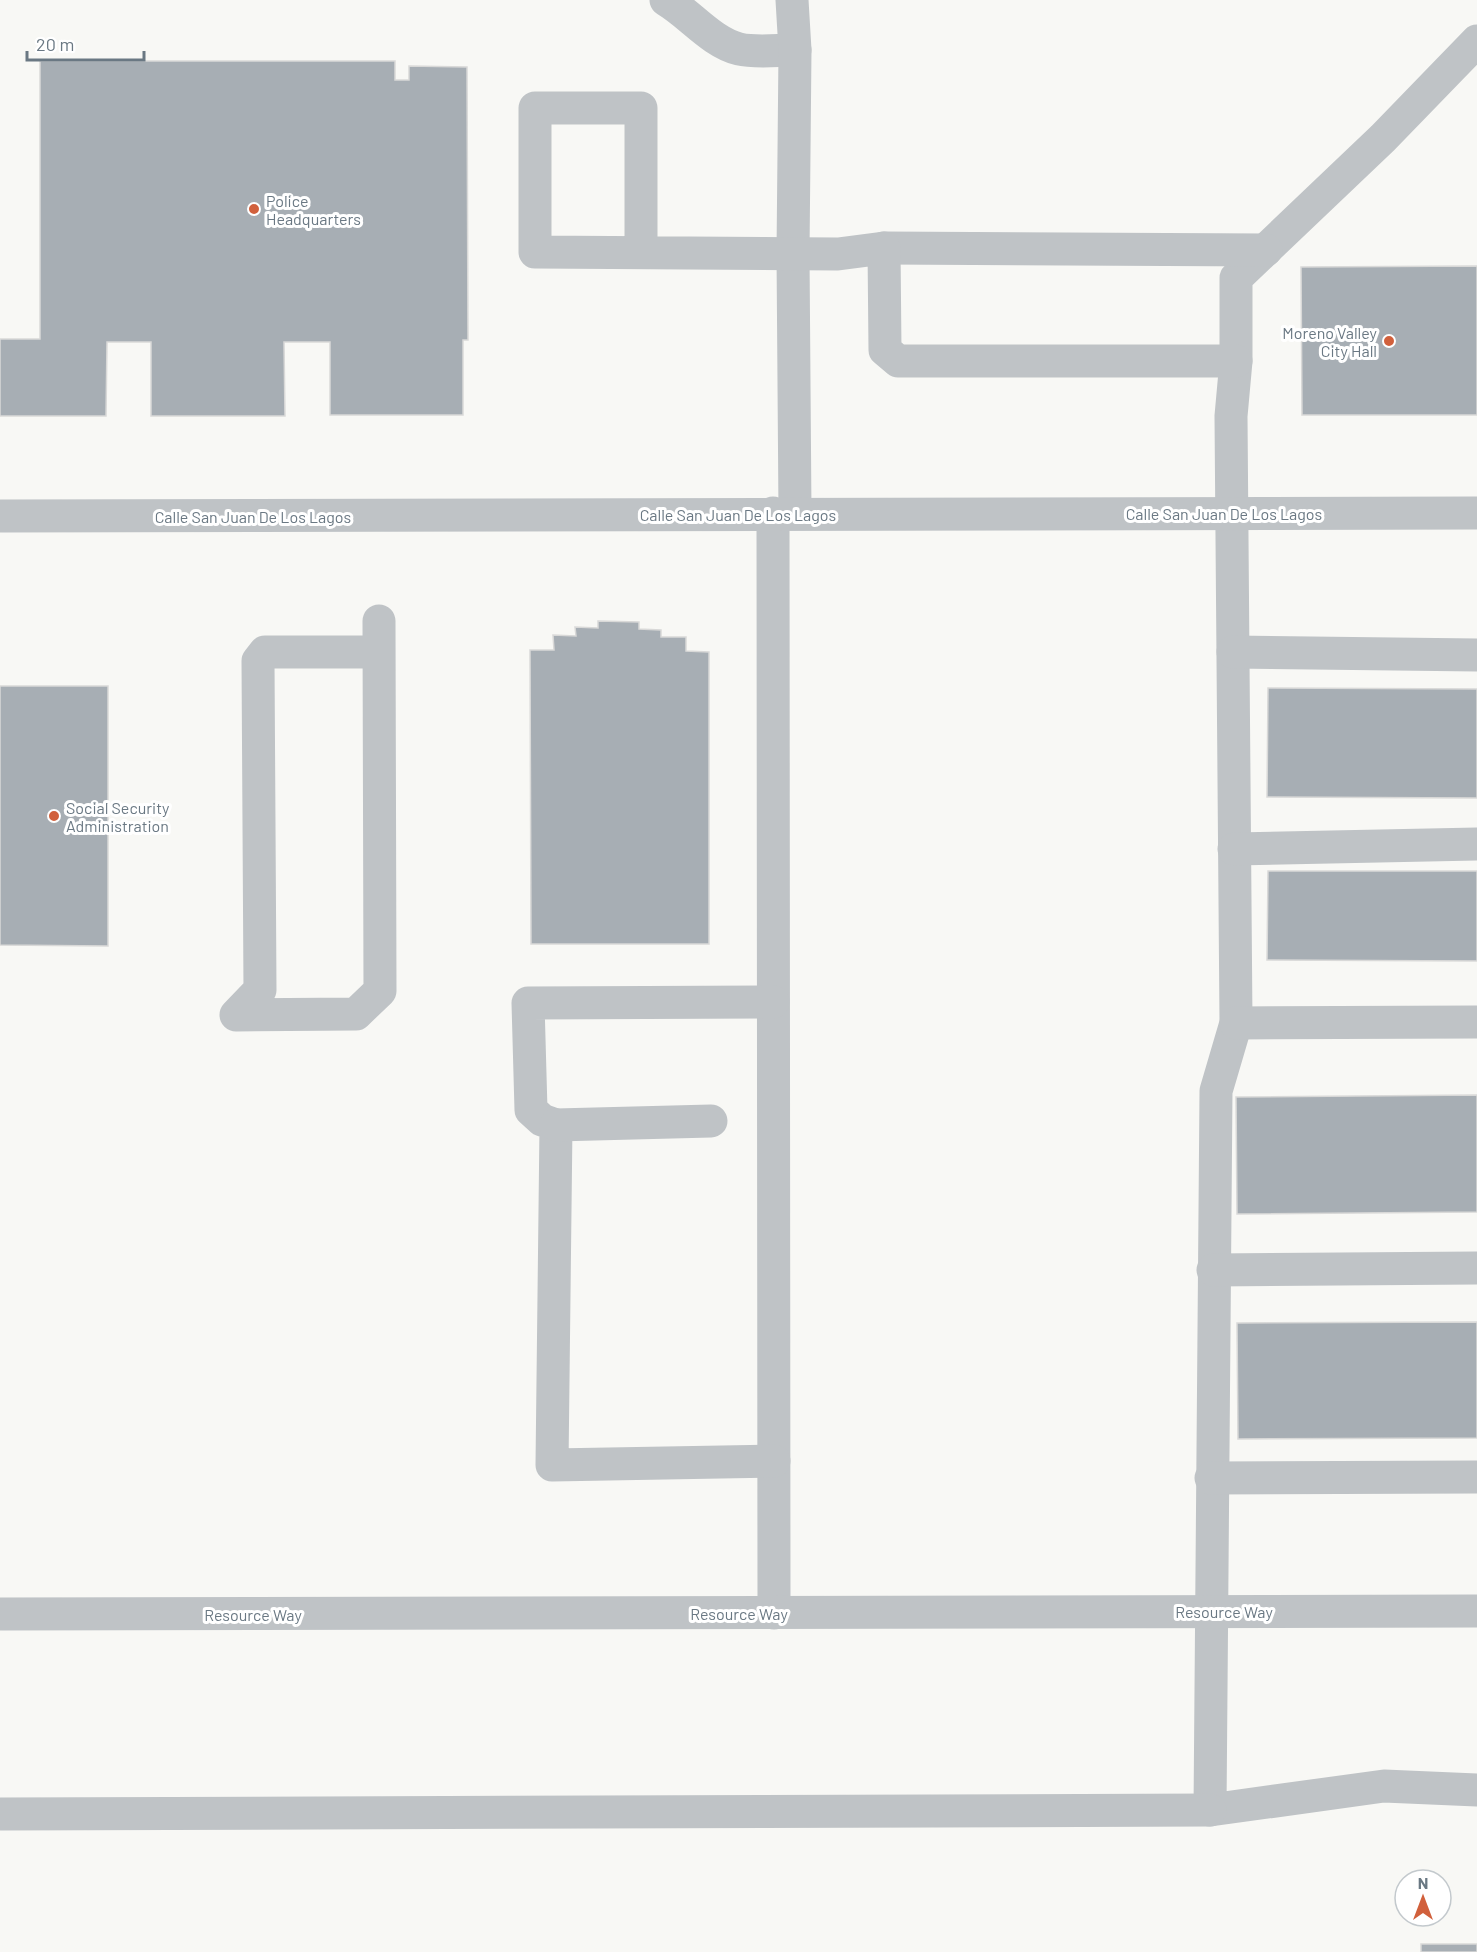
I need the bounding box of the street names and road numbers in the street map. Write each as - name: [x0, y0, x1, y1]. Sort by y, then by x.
- street label: Calle San Juan De Los Lagos: [1126, 504, 1322, 523]
- street label: Calle San Juan De Los Lagos: [640, 505, 836, 524]
- street label: Calle San Juan De Los Lagos: [155, 507, 351, 526]
- street label: Resource Way: [1175, 1602, 1273, 1621]
- street label: Resource Way: [690, 1604, 788, 1623]
- street label: Resource Way: [204, 1605, 302, 1624]

